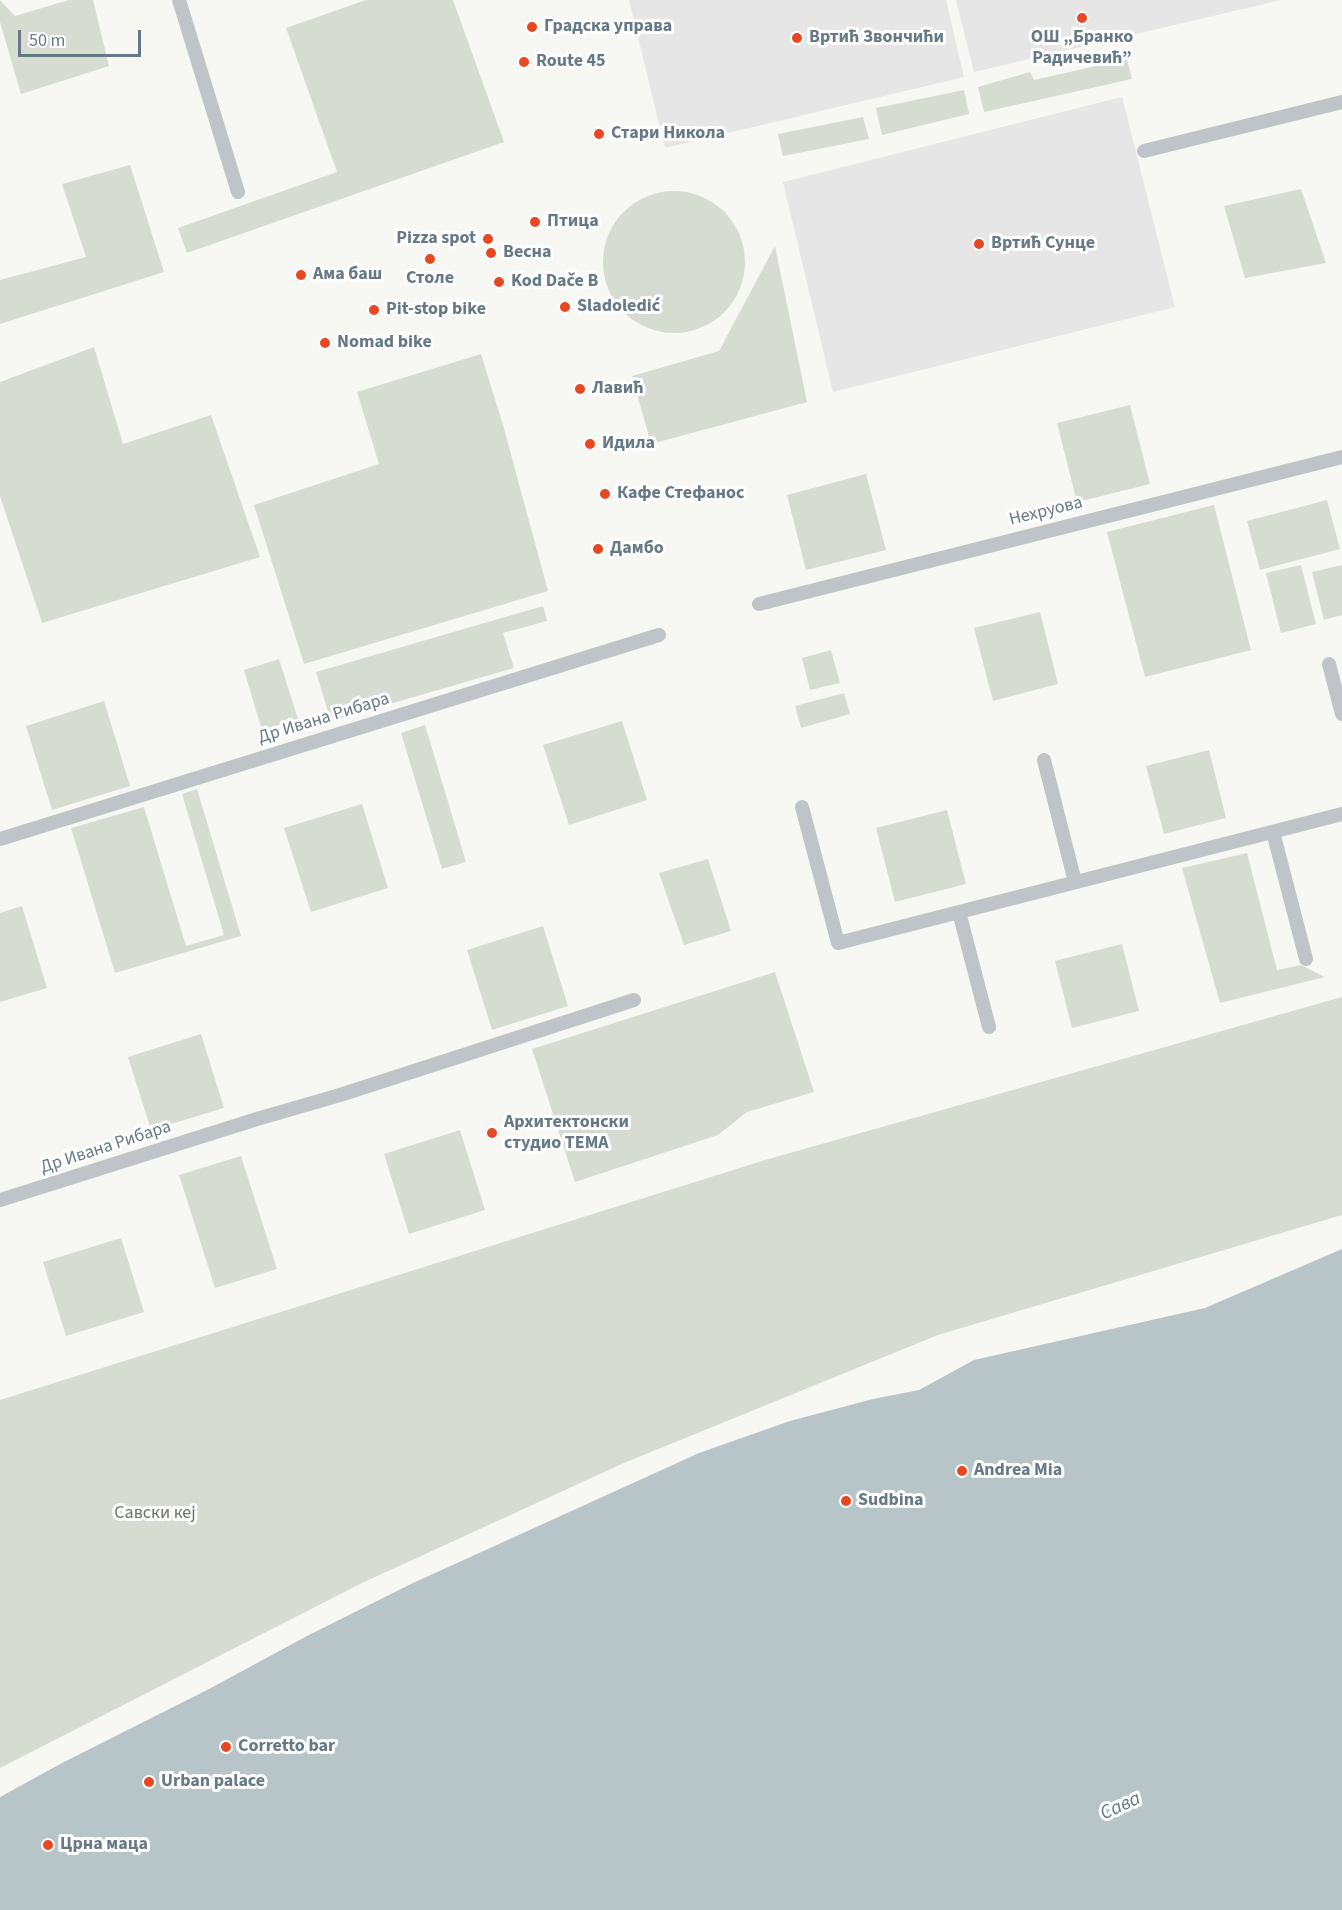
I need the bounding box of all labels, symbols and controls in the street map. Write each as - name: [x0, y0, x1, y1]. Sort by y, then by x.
- marker: ОШ „Бранко Радичевић”: [1075, 11, 1089, 25]
- place label: Градска управа: [544, 16, 672, 38]
- scale bar: [21, 18, 144, 56]
- marker: Градска управа: [525, 20, 539, 34]
- place label: Вртић Звончићи: [809, 27, 944, 49]
- place label: ОШ „Бранко Радичевић”: [1031, 27, 1133, 70]
- text: 50 m: [29, 28, 65, 53]
- marker: Вртић Звончићи: [790, 31, 804, 45]
- place label: Route 45: [536, 51, 606, 73]
- marker: Route 45: [517, 55, 531, 69]
- place label: Стари Никола: [611, 123, 725, 145]
- marker: Стари Никола: [592, 127, 606, 141]
- place label: Птица: [547, 211, 599, 233]
- marker: Птица: [528, 215, 542, 229]
- place label: Pizza spot: [396, 228, 476, 250]
- marker: Pizza spot: [481, 232, 495, 246]
- place label: Вртић Сунце: [991, 233, 1095, 255]
- marker: Вртић Сунце: [972, 237, 986, 251]
- place label: Весна: [503, 242, 552, 264]
- marker: Весна: [484, 246, 498, 260]
- marker: Столе: [423, 252, 437, 266]
- place label: Ама баш: [313, 264, 382, 286]
- marker: Ама баш: [294, 268, 308, 282]
- place label: Столе: [406, 268, 454, 290]
- place label: Kod Dače B: [511, 271, 598, 293]
- marker: Kod Dače B: [492, 275, 506, 289]
- place label: Sladoledić: [577, 296, 660, 318]
- place label: Pit-stop bike: [386, 299, 486, 321]
- marker: Sladoledić: [558, 300, 572, 314]
- marker: Pit-stop bike: [367, 303, 381, 317]
- place label: Nomad bike: [337, 332, 432, 354]
- marker: Nomad bike: [318, 336, 332, 350]
- place label: Лавић: [592, 378, 644, 400]
- marker: Лавић: [573, 382, 587, 396]
- place label: Идила: [602, 433, 655, 455]
- marker: Идила: [583, 437, 597, 451]
- place label: Кафе Стефанос: [617, 483, 744, 505]
- marker: Кафе Стефанос: [598, 487, 612, 501]
- street label: Нехруова: [1007, 492, 1085, 532]
- place label: Дамбо: [610, 538, 664, 560]
- marker: Дамбо: [591, 542, 605, 556]
- street label: Др Ивана Рибара: [256, 689, 392, 749]
- place label: Архитектонски студио ТЕМА: [504, 1112, 629, 1154]
- street label: Др Ивана Рибара: [38, 1117, 174, 1179]
- marker: Архитектонски студио ТЕМА: [485, 1126, 499, 1140]
- place label: Andrea Mia: [974, 1460, 1062, 1482]
- marker: Andrea Mia: [955, 1464, 969, 1478]
- place label: Sudbina: [858, 1490, 924, 1512]
- marker: Sudbina: [839, 1494, 853, 1508]
- park label: Савски кеј: [114, 1503, 196, 1525]
- place label: Corretto bar: [238, 1736, 335, 1758]
- marker: Corretto bar: [219, 1740, 233, 1754]
- place label: Urban palace: [161, 1771, 265, 1793]
- marker: Urban palace: [142, 1775, 156, 1789]
- water label: Сава: [1097, 1787, 1145, 1827]
- place label: Црна маца: [60, 1834, 148, 1856]
- marker: Црна маца: [41, 1838, 55, 1852]

